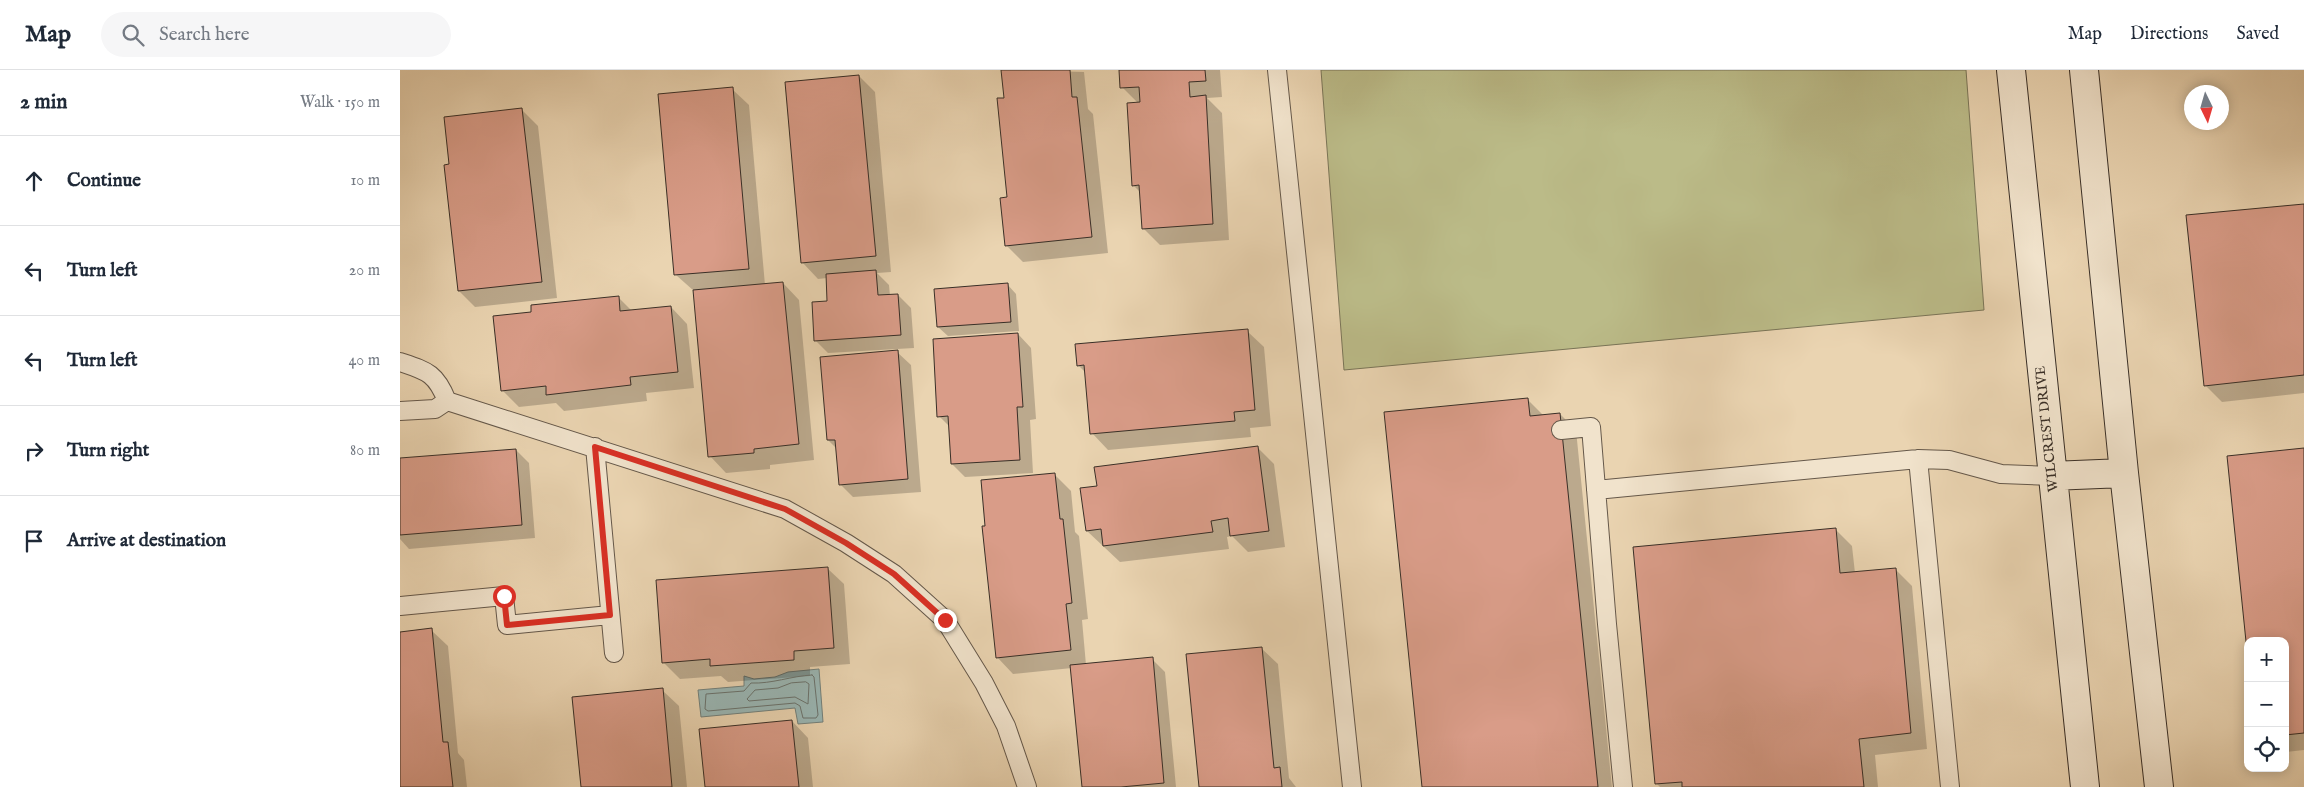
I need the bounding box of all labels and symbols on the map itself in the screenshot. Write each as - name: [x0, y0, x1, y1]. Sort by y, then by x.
- north arrow: [2184, 85, 2229, 130]
- street label: WILCREST DRIVE: [2031, 365, 2063, 493]
- route start: [493, 585, 516, 608]
- route end: [934, 609, 957, 632]

